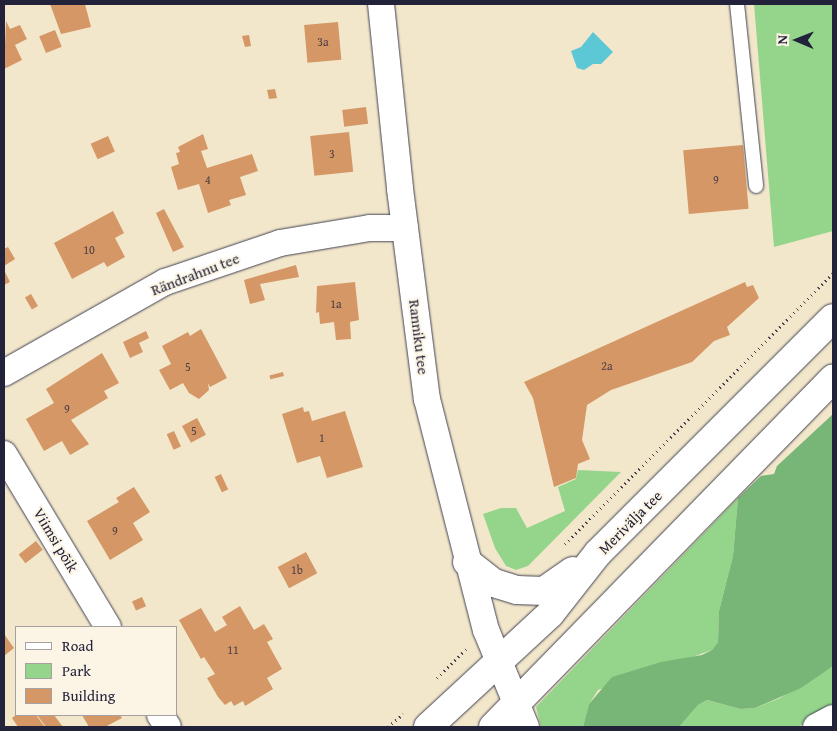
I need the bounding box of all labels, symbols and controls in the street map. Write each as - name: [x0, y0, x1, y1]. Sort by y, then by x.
- north arrow: [772, 15, 822, 65]
- house number: 3a: [317, 35, 329, 49]
- text: N: [772, 35, 792, 45]
- house number: 3: [329, 147, 335, 161]
- house number: 4: [205, 173, 211, 187]
- house number: 9: [713, 173, 719, 187]
- house number: 10: [83, 243, 95, 257]
- street label: Rändrahnu tee: [148, 249, 242, 299]
- house number: 1a: [330, 297, 342, 311]
- street label: Ranniku tee: [405, 299, 433, 375]
- house number: 2a: [601, 359, 613, 373]
- house number: 5: [185, 360, 191, 374]
- house number: 9: [64, 402, 70, 416]
- house number: 5: [191, 424, 197, 438]
- house number: 1: [319, 431, 325, 445]
- street label: Merivälja tee: [595, 487, 665, 557]
- street label: Viimsi põik: [30, 505, 82, 575]
- house number: 9: [112, 524, 118, 538]
- house number: 1b: [291, 563, 303, 577]
- legend: [15, 626, 178, 716]
- text: Road: [62, 635, 93, 656]
- house number: 11: [227, 643, 239, 657]
- text: Park: [62, 660, 91, 681]
- text: Building: [62, 685, 115, 706]

